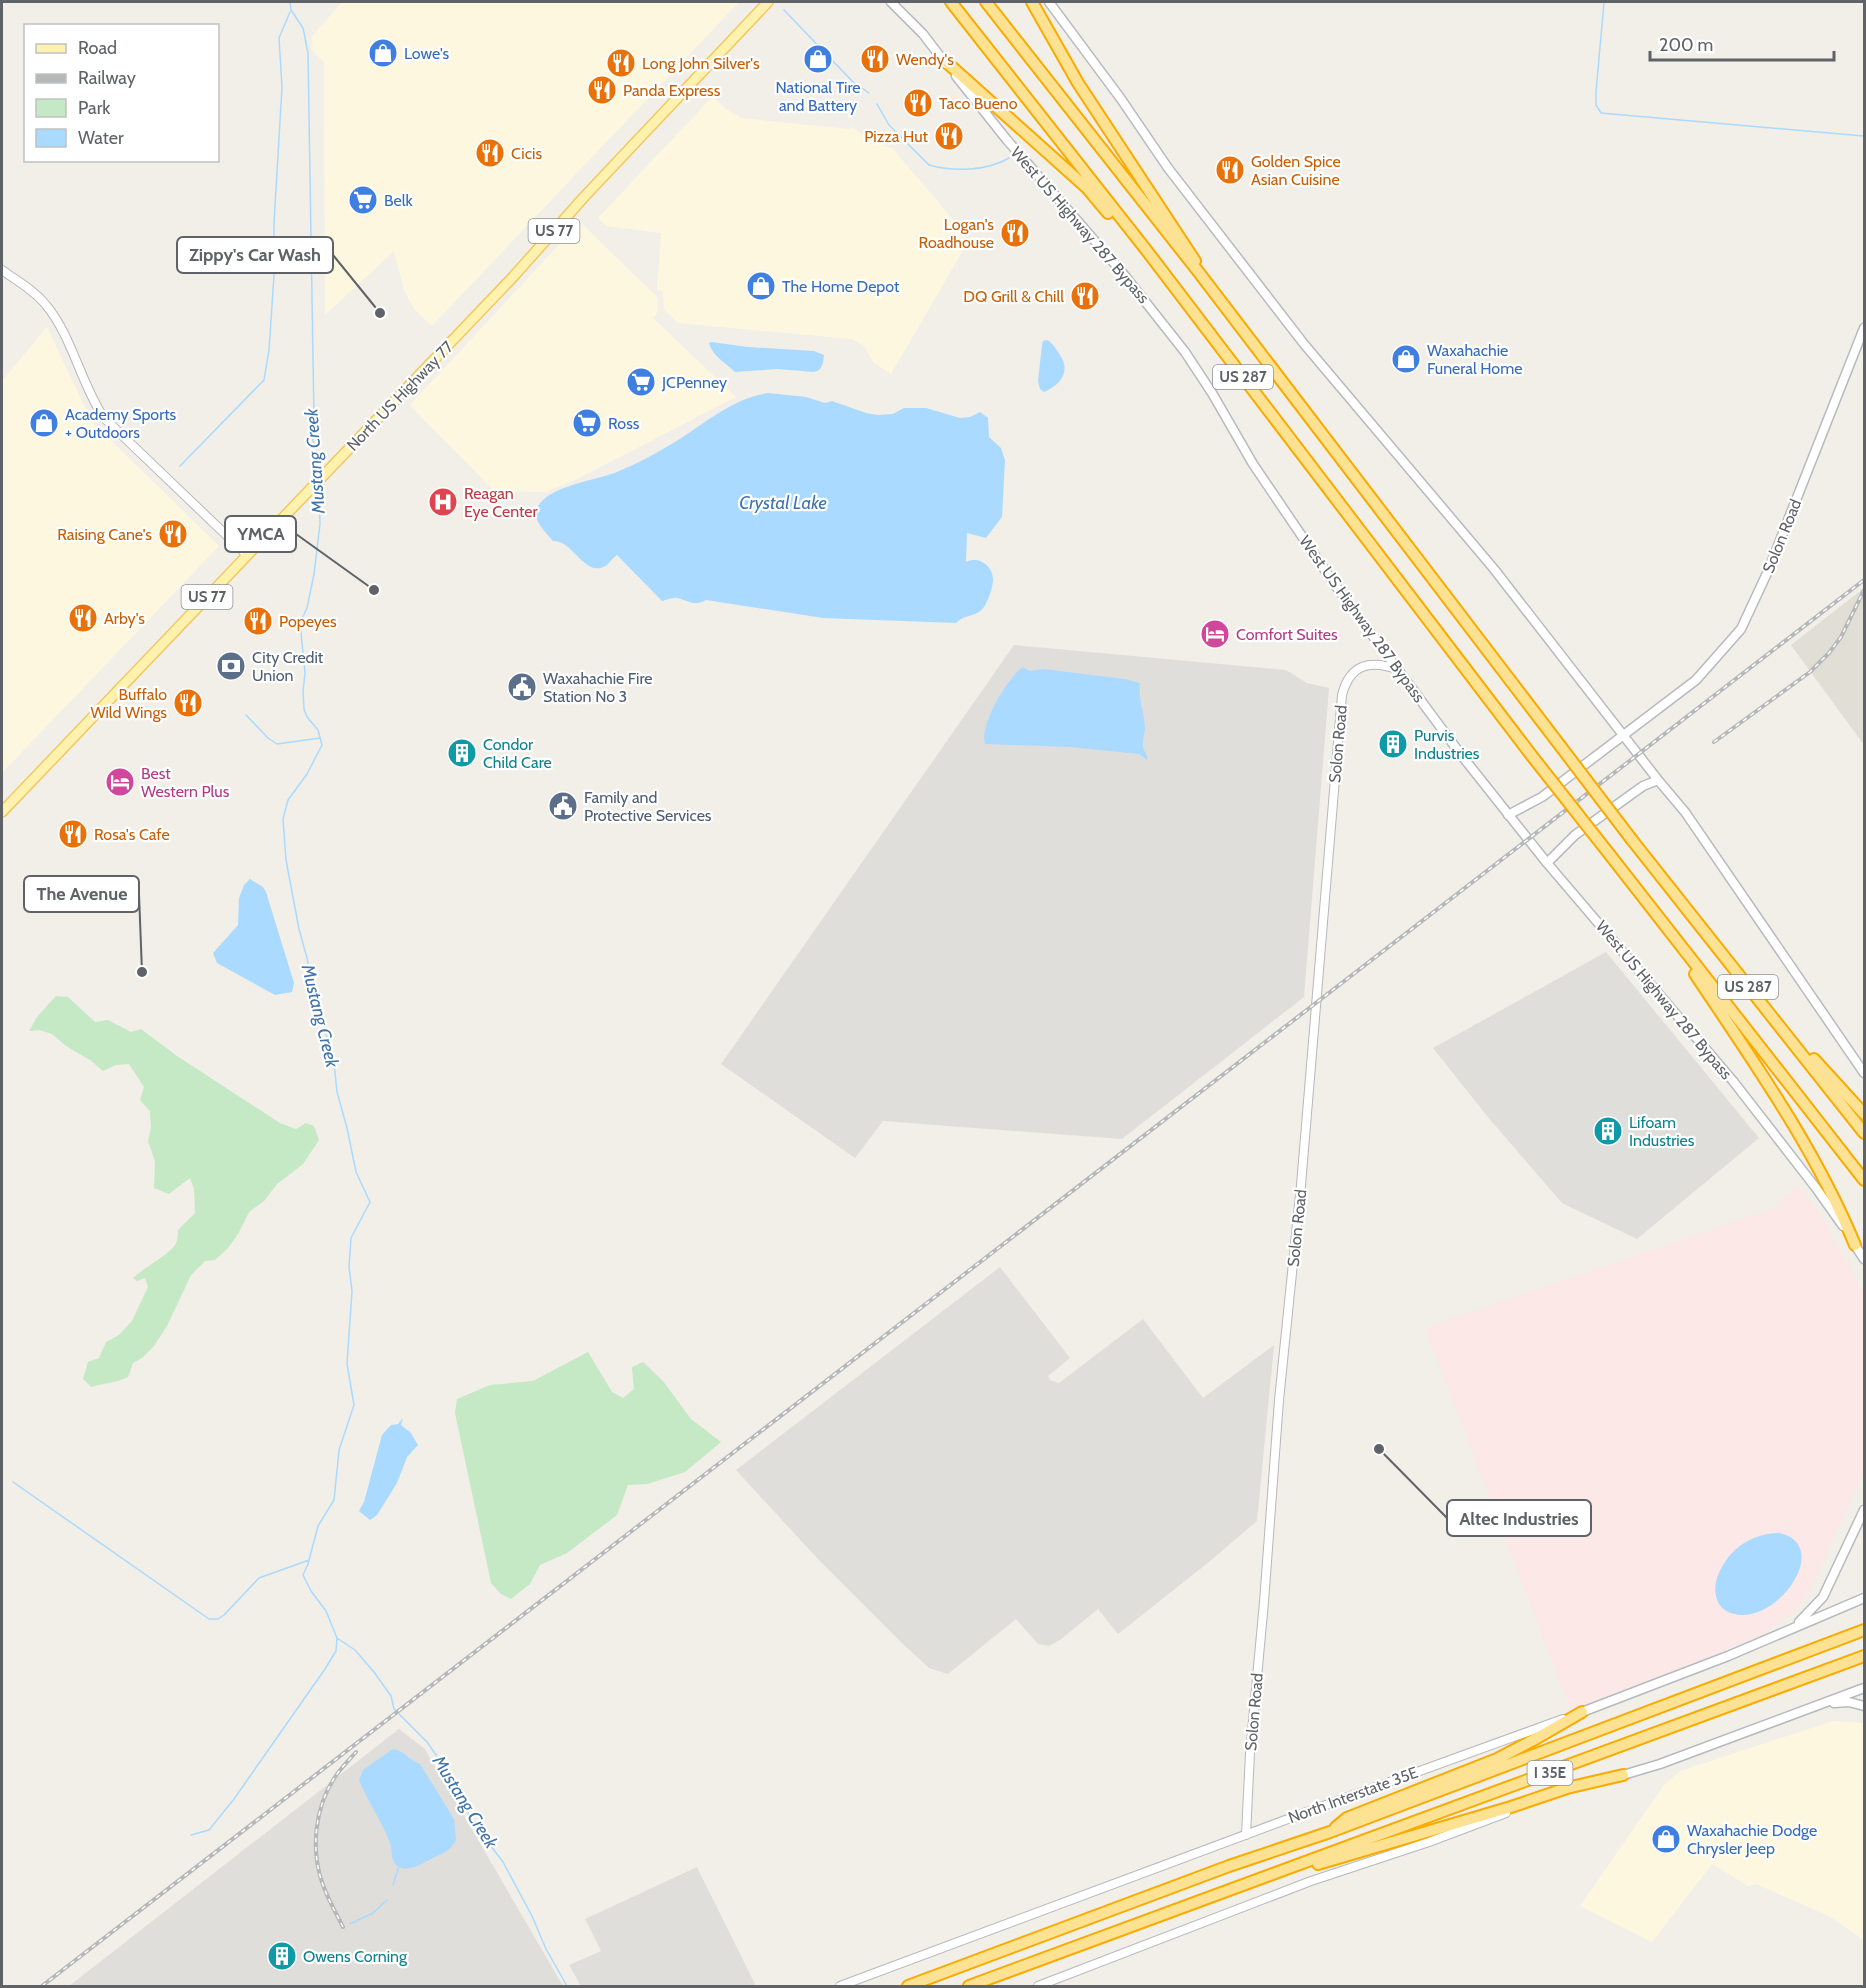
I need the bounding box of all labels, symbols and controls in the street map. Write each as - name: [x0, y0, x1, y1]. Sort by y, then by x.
- legend: [24, 24, 219, 162]
- scale bar: [1650, 24, 1834, 62]
- text: 200 m: [1659, 34, 1713, 56]
- text: Road: [78, 37, 117, 59]
- shop icon: Lowe's: [367, 37, 399, 69]
- shop icon: National Tire and Battery: [802, 43, 834, 75]
- restaurant icon: Wendy's: [859, 43, 891, 75]
- place label: Lowe's: [404, 44, 450, 63]
- restaurant icon: Long John Silver's: [605, 47, 637, 79]
- place label: Wendy's: [896, 50, 954, 69]
- place label: Long John Silver's: [642, 54, 760, 73]
- text: Railway: [78, 67, 136, 89]
- restaurant icon: Panda Express: [586, 74, 618, 106]
- place label: National Tire and Battery: [775, 78, 861, 115]
- place label: Panda Express: [623, 81, 721, 100]
- restaurant icon: Taco Bueno: [902, 87, 934, 119]
- place label: Taco Bueno: [939, 94, 1018, 113]
- text: Park: [78, 97, 111, 119]
- restaurant icon: Pizza Hut: [933, 120, 965, 152]
- text: Water: [78, 127, 124, 149]
- place label: Pizza Hut: [864, 127, 929, 146]
- restaurant icon: Cicis: [474, 137, 506, 169]
- street label: West US Highway 287 Bypass: [1007, 143, 1153, 307]
- place label: Cicis: [511, 144, 542, 163]
- place label: Golden Spice Asian Cuisine: [1251, 152, 1341, 189]
- restaurant icon: Golden Spice Asian Cuisine: [1214, 154, 1246, 186]
- supermarket icon: Belk: [347, 184, 379, 216]
- place label: Belk: [384, 191, 414, 210]
- place label: Logan's Roadhouse: [919, 215, 994, 252]
- restaurant icon: Logan's Roadhouse: [999, 217, 1031, 249]
- road number: US 77: [528, 219, 580, 243]
- callout: Zippy's Car Wash: [177, 237, 333, 273]
- text: Zippy's Car Wash: [189, 244, 321, 266]
- shop icon: The Home Depot: [745, 270, 777, 302]
- place label: The Home Depot: [782, 277, 900, 296]
- restaurant icon: DQ Grill & Chill: [1069, 280, 1101, 312]
- place label: DQ Grill & Chill: [963, 287, 1064, 306]
- street label: North US Highway 77: [343, 337, 457, 455]
- place label: Waxahachie Funeral Home: [1427, 341, 1522, 378]
- shop icon: Waxahachie Funeral Home: [1390, 343, 1422, 375]
- road number: US 287: [1213, 365, 1273, 389]
- supermarket icon: JCPenney: [625, 366, 657, 398]
- place label: JCPenney: [661, 373, 727, 392]
- place label: Academy Sports + Outdoors: [65, 405, 177, 442]
- water label: Mustang Creek: [300, 406, 330, 515]
- shop icon: Academy Sports + Outdoors: [28, 407, 60, 439]
- supermarket icon: Ross: [571, 407, 603, 439]
- place label: Ross: [608, 414, 640, 433]
- place label: Reagan Eye Center: [464, 484, 538, 521]
- hospital icon: Reagan Eye Center: [427, 486, 459, 518]
- water label: Crystal Lake: [739, 492, 827, 514]
- street label: Solon Road: [1759, 496, 1805, 576]
- callout: YMCA: [225, 516, 296, 552]
- restaurant icon: Raising Cane's: [157, 518, 189, 550]
- text: YMCA: [236, 523, 286, 545]
- place label: Raising Cane's: [57, 525, 152, 544]
- street label: West US Highway 287 Bypass: [1295, 532, 1429, 706]
- road number: US 77: [182, 585, 232, 609]
- restaurant icon: Arby's: [67, 602, 99, 634]
- restaurant icon: Popeyes: [242, 605, 274, 637]
- place label: Arby's: [104, 609, 145, 628]
- place label: Popeyes: [279, 612, 337, 631]
- hotel icon: Comfort Suites: [1199, 618, 1231, 650]
- place label: Comfort Suites: [1236, 625, 1338, 644]
- place label: City Credit Union: [252, 648, 324, 685]
- bank icon: City Credit Union: [215, 650, 247, 682]
- place label: Waxahachie Fire Station No 3: [543, 669, 653, 706]
- public building icon: Waxahachie Fire Station No 3: [506, 671, 538, 703]
- place label: Buffalo Wild Wings: [90, 685, 167, 722]
- restaurant icon: Buffalo Wild Wings: [172, 687, 204, 719]
- street label: Solon Road: [1325, 704, 1351, 784]
- place label: Purvis Industries: [1414, 726, 1480, 763]
- building icon: Purvis Industries: [1377, 728, 1409, 760]
- place label: Condor Child Care: [483, 735, 552, 772]
- building icon: Condor Child Care: [446, 737, 478, 769]
- place label: Best Western Plus: [141, 764, 230, 801]
- hotel icon: Best Western Plus: [104, 766, 136, 798]
- place label: Family and Protective Services: [584, 788, 712, 825]
- public building icon: Family and Protective Services: [547, 790, 579, 822]
- restaurant icon: Rosa's Cafe: [57, 818, 89, 850]
- place label: Rosa's Cafe: [94, 825, 170, 844]
- callout: The Avenue: [24, 876, 139, 912]
- text: The Avenue: [37, 883, 127, 905]
- street label: West US Highway 287 Bypass: [1592, 917, 1736, 1084]
- water label: Mustang Creek: [296, 961, 344, 1071]
- road number: US 287: [1718, 975, 1778, 999]
- place label: Lifoam Industries: [1629, 1113, 1695, 1150]
- building icon: Lifoam Industries: [1592, 1115, 1624, 1147]
- street label: Solon Road: [1283, 1188, 1311, 1268]
- callout: Altec Industries: [1447, 1500, 1591, 1536]
- text: Altec Industries: [1459, 1508, 1579, 1530]
- street label: Solon Road: [1241, 1672, 1267, 1752]
- water label: Mustang Creek: [427, 1751, 503, 1854]
- road number: I 35E: [1528, 1761, 1572, 1785]
- street label: North Interstate 35E: [1286, 1763, 1421, 1827]
- place label: Waxahachie Dodge Chrysler Jeep: [1687, 1821, 1817, 1858]
- shop icon: Waxahachie Dodge Chrysler Jeep: [1650, 1823, 1682, 1855]
- building icon: Owens Corning: [266, 1940, 298, 1972]
- place label: Owens Corning: [303, 1947, 408, 1966]

